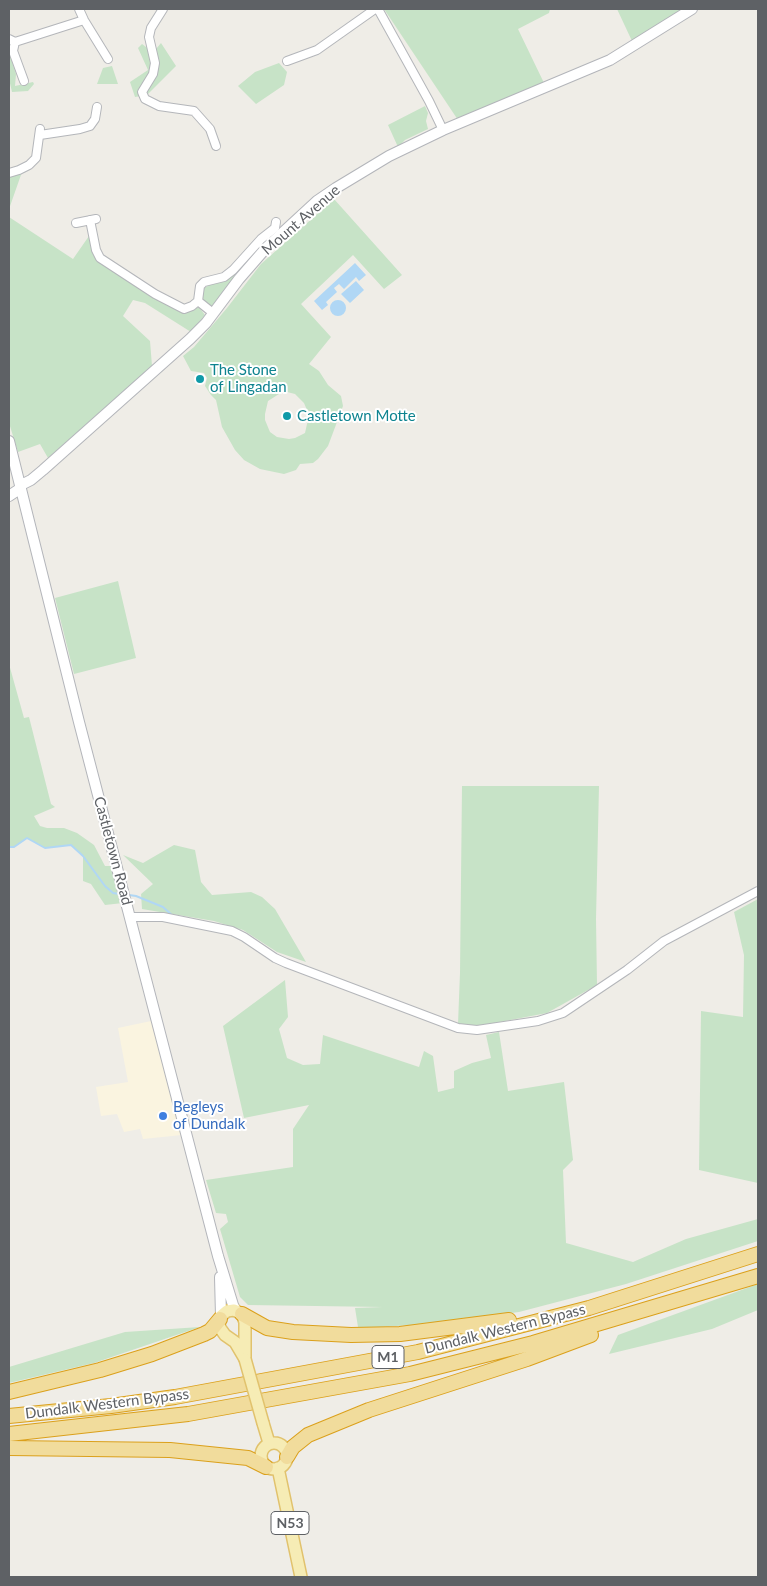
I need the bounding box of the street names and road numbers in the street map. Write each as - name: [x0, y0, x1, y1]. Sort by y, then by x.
- street label: Mount Avenue: [258, 181, 344, 259]
- street label: Castletown Road: [90, 795, 136, 907]
- street label: Dundalk Western Bypass: [423, 1300, 587, 1358]
- road number: M1: [372, 1345, 404, 1368]
- street label: Dundalk Western Bypass: [24, 1385, 190, 1423]
- road number: N53: [271, 1512, 309, 1535]

